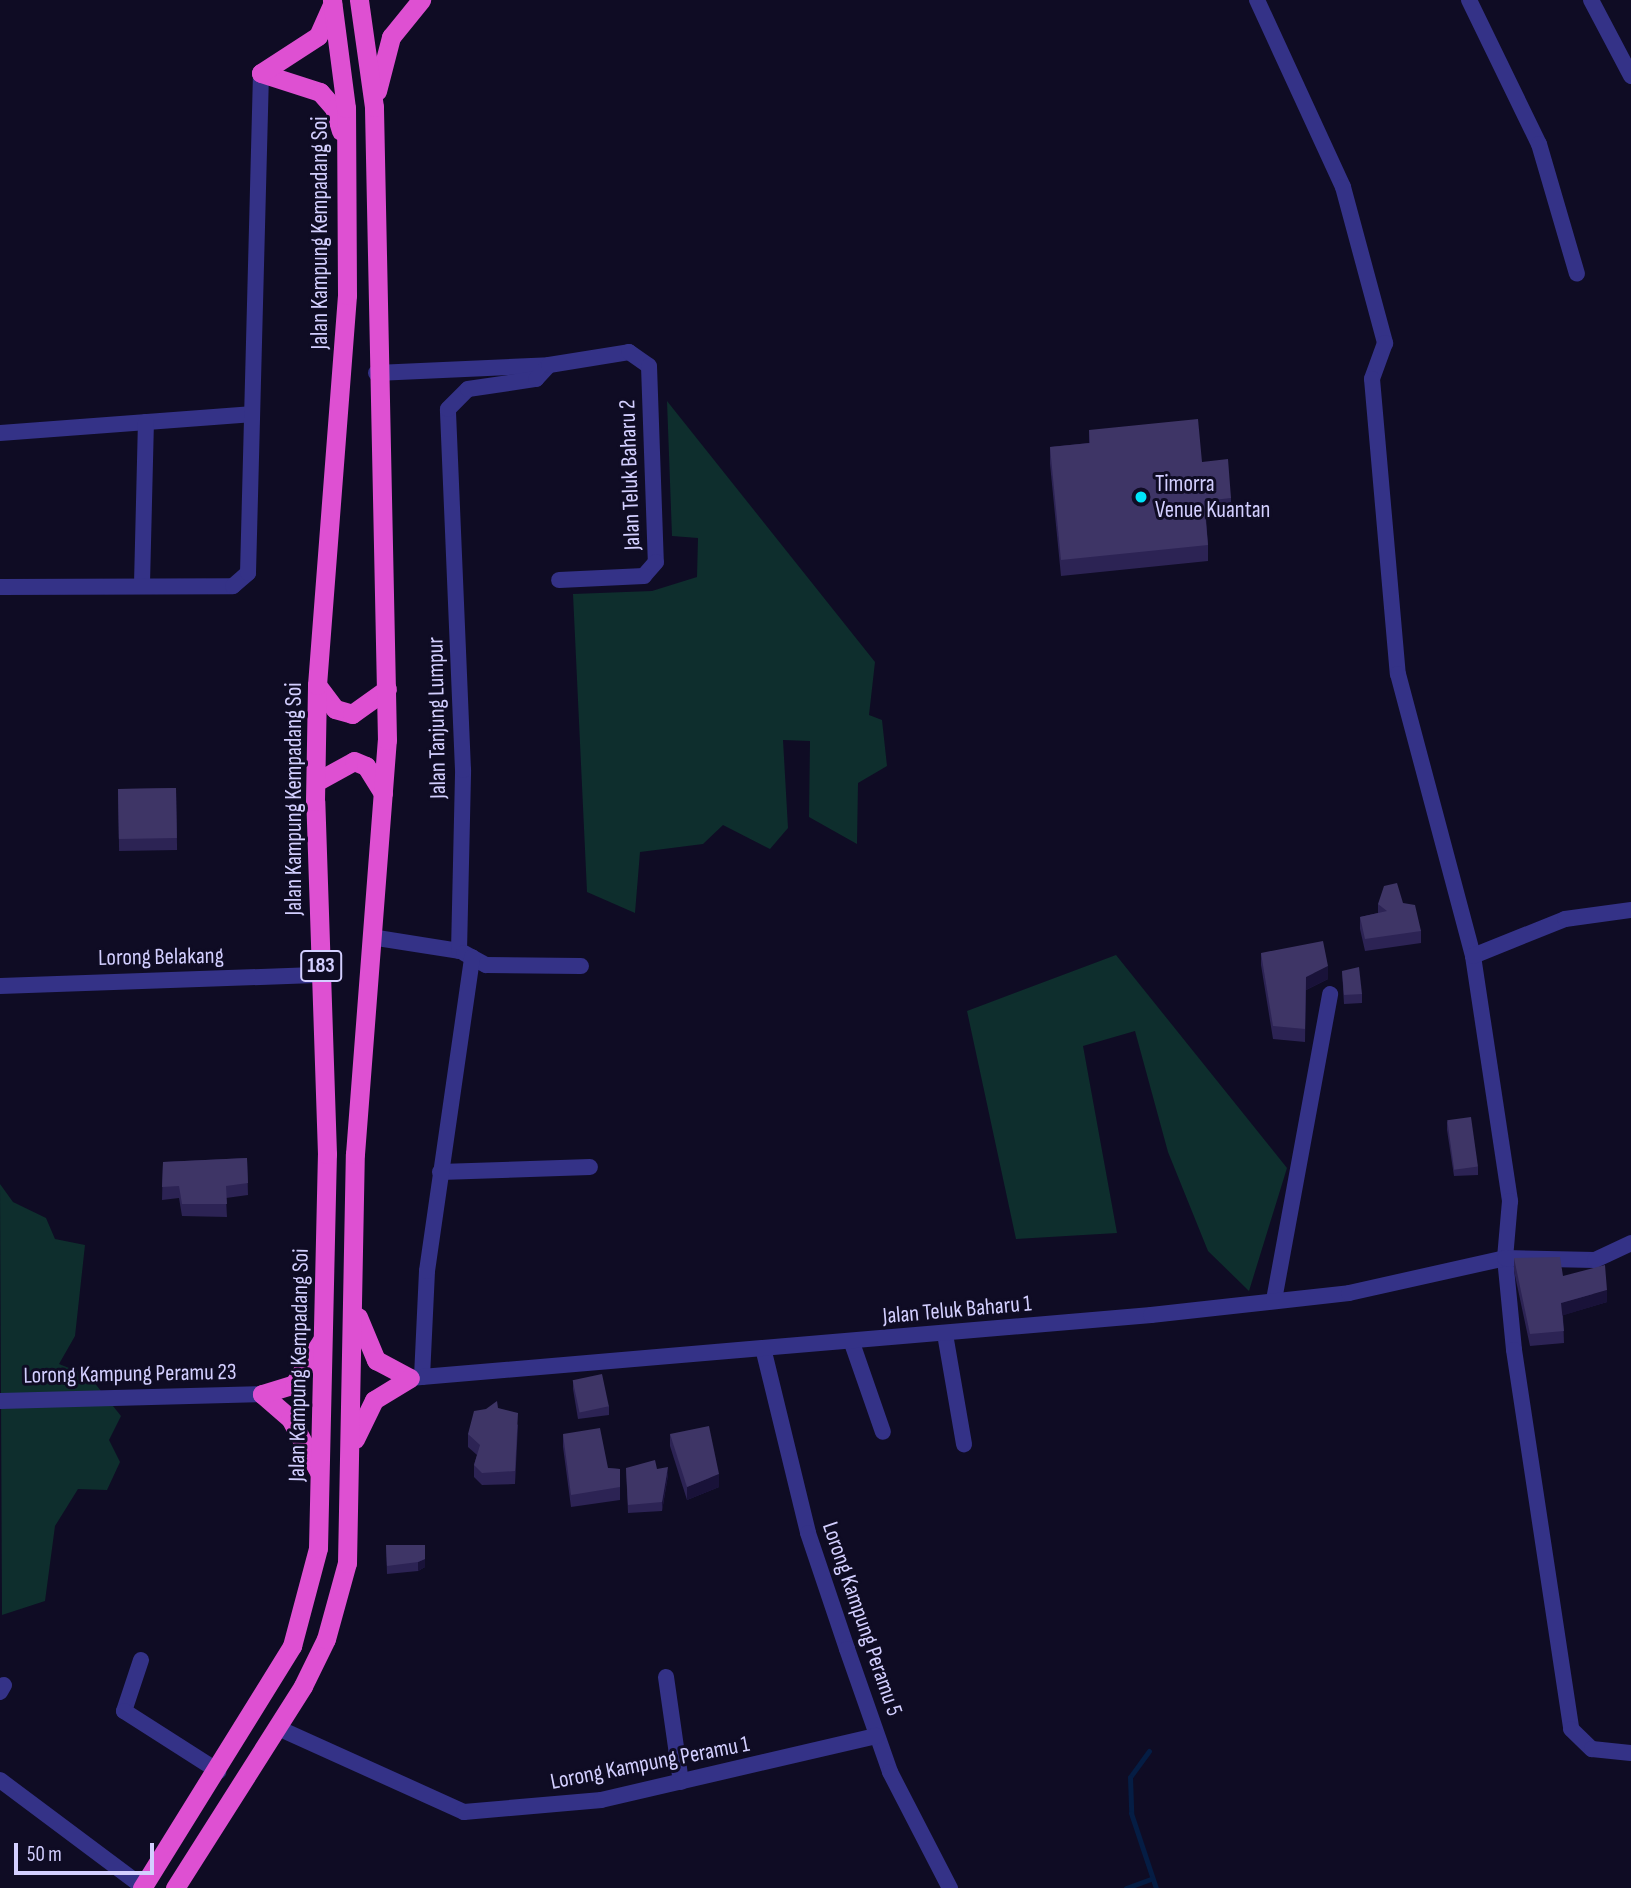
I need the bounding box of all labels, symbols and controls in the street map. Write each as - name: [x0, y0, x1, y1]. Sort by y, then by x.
- street label: Jalan Kampung Kempadang Soi: [306, 116, 334, 350]
- street label: Jalan Teluk Baharu 2: [614, 399, 646, 551]
- place label: Timorra Venue Kuantan: [1155, 470, 1270, 524]
- marker: Timorra Venue Kuantan: [1133, 489, 1149, 505]
- street label: Jalan Tanjung Lumpur: [422, 637, 452, 799]
- street label: Jalan Kampung Kempadang Soi: [280, 682, 308, 916]
- street label: Lorong Belakang: [98, 942, 224, 972]
- road number: 183: [300, 948, 342, 984]
- street label: Jalan Kampung Kempadang Soi: [283, 1248, 315, 1482]
- street label: Jalan Teluk Baharu 1: [881, 1290, 1033, 1330]
- street label: Lorong Kampung Peramu 23: [23, 1358, 237, 1390]
- street label: Lorong Kampung Peramu 5: [816, 1518, 908, 1720]
- street label: Lorong Kampung Peramu 1: [548, 1730, 752, 1796]
- scale bar: [18, 1828, 158, 1872]
- text: 50 m: [27, 1842, 62, 1867]

